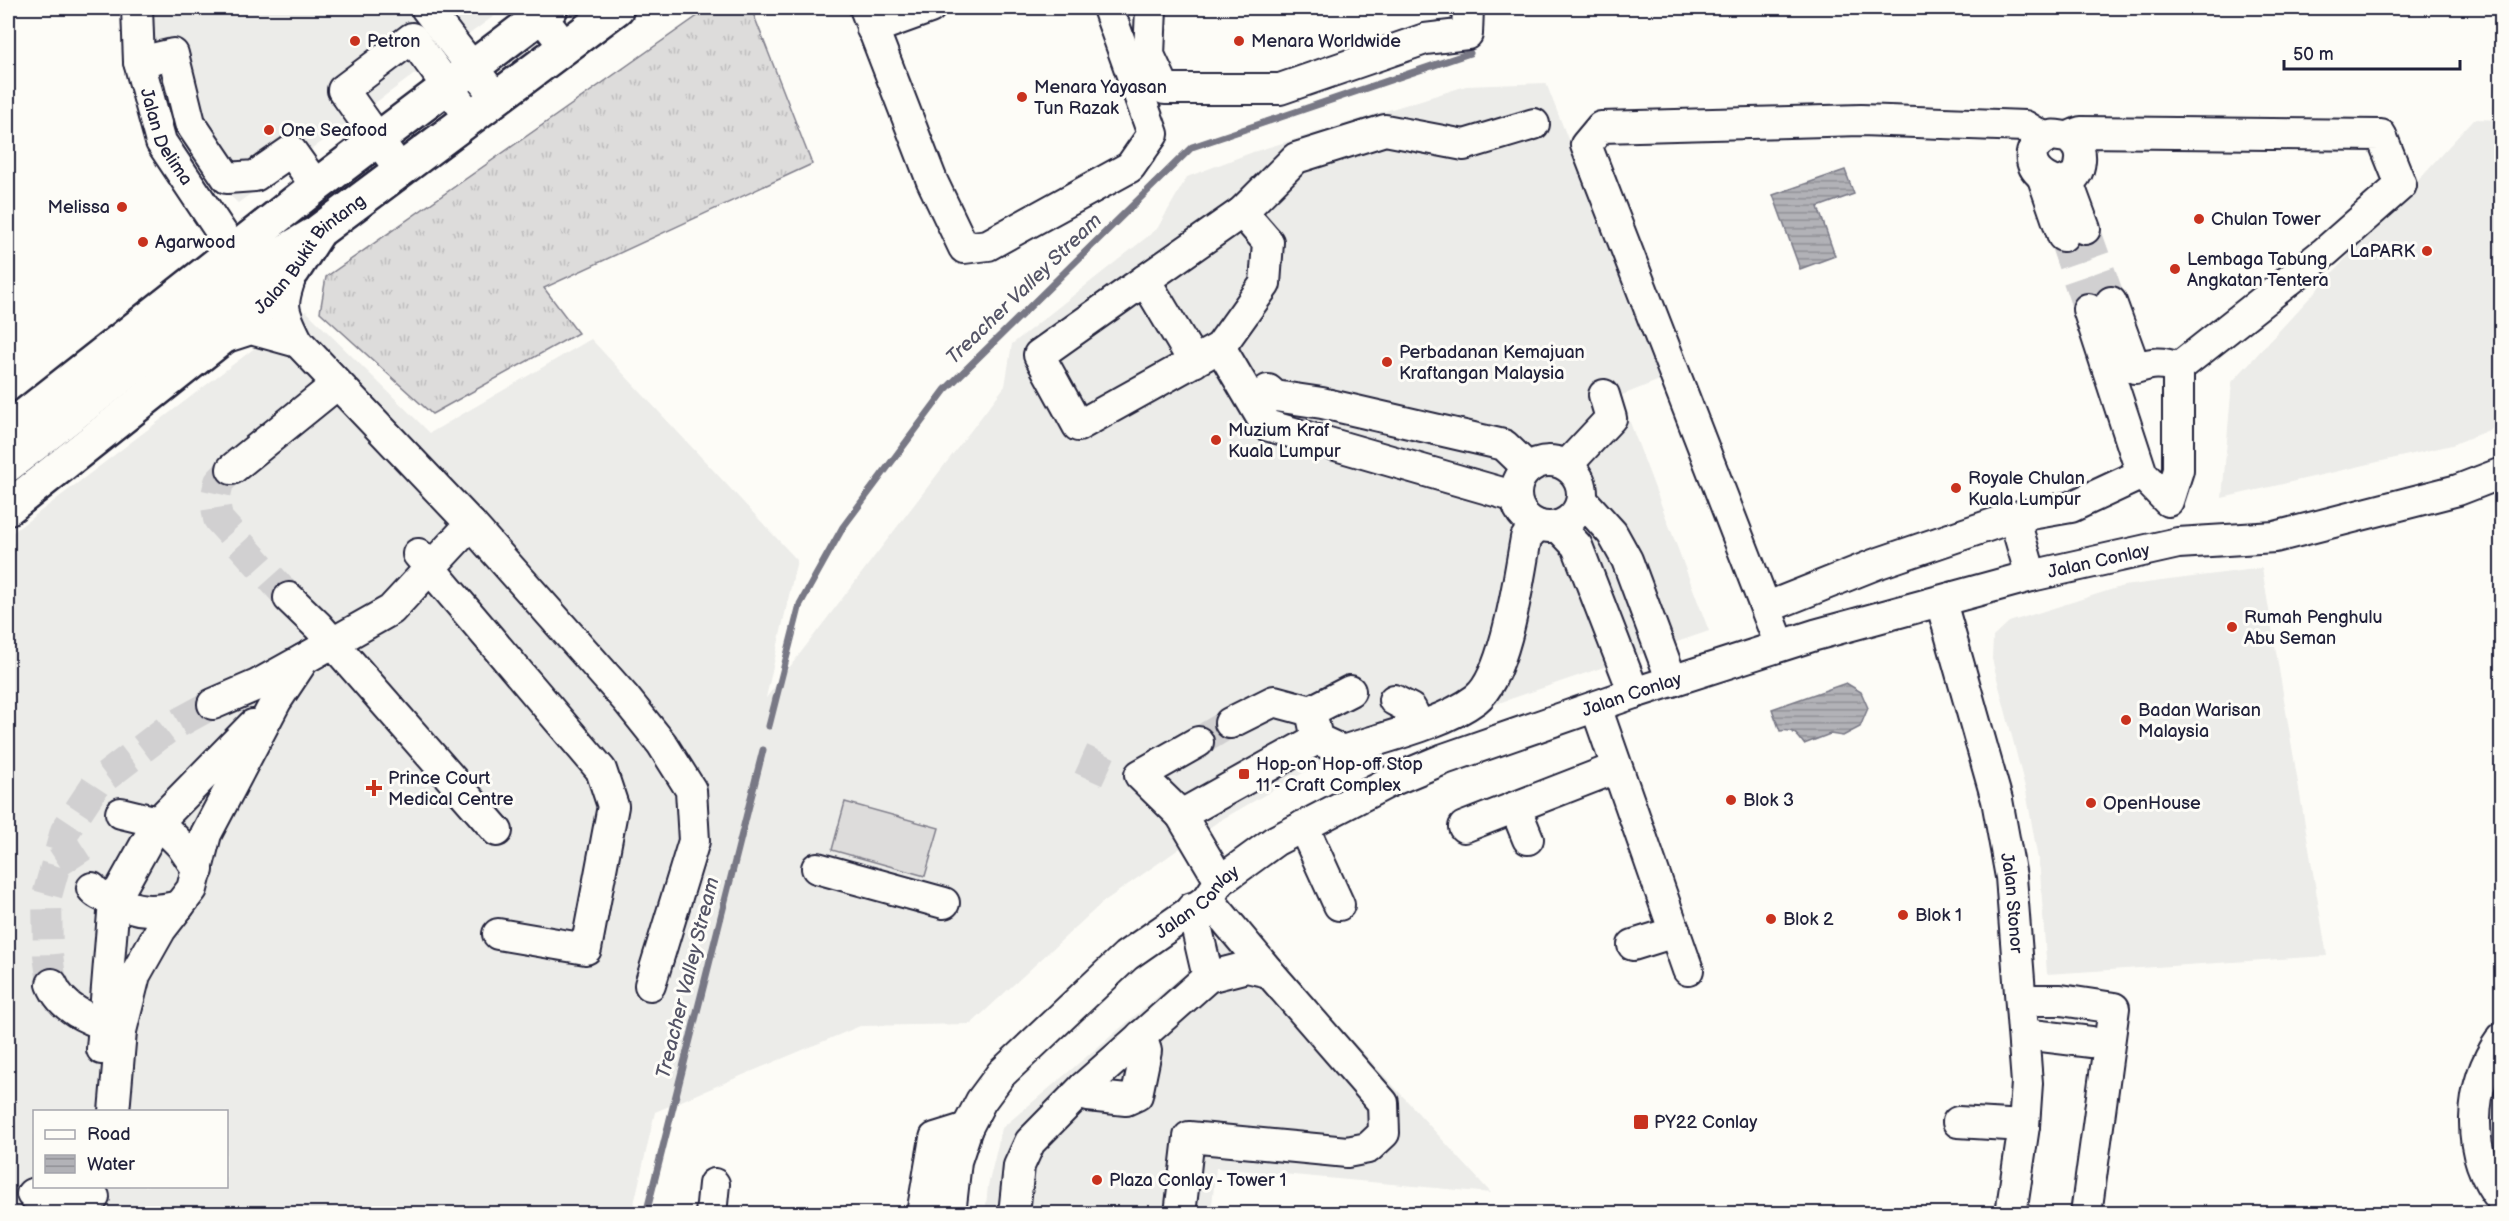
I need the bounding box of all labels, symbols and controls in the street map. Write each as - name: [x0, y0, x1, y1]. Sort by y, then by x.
- place label: Petron: [367, 31, 420, 52]
- place label: Menara Worldwide: [1251, 31, 1401, 52]
- scale bar: [2284, 33, 2460, 71]
- marker: Petron: [348, 34, 362, 48]
- marker: Menara Worldwide: [1232, 34, 1246, 48]
- text: 50 m: [2293, 44, 2334, 65]
- place label: Menara Yayasan Tun Razak: [1034, 77, 1167, 119]
- street label: Jalan Delima: [136, 86, 197, 189]
- marker: Menara Yayasan Tun Razak: [1015, 90, 1029, 104]
- place label: One Seafood: [281, 120, 387, 141]
- marker: One Seafood: [262, 123, 276, 137]
- street label: Jalan Bukit Bintang: [250, 189, 370, 318]
- place label: Melissa: [48, 197, 110, 218]
- marker: Melissa: [115, 200, 129, 214]
- water label: Treacher Valley Stream: [941, 209, 1107, 369]
- place label: Chulan Tower: [2211, 209, 2321, 230]
- marker: Chulan Tower: [2192, 212, 2206, 226]
- place label: Agarwood: [155, 232, 235, 253]
- marker: Agarwood: [136, 235, 150, 249]
- place label: LaPARK: [2349, 241, 2415, 262]
- marker: LaPARK: [2420, 244, 2434, 258]
- place label: Lembaga Tabung Angkatan Tentera: [2187, 249, 2329, 291]
- marker: Lembaga Tabung Angkatan Tentera: [2168, 262, 2182, 276]
- place label: Perbadanan Kemajuan Kraftangan Malaysia: [1399, 342, 1585, 384]
- marker: Perbadanan Kemajuan Kraftangan Malaysia: [1380, 355, 1394, 369]
- place label: Muzium Kraf Kuala Lumpur: [1228, 420, 1341, 462]
- marker: Muzium Kraf Kuala Lumpur: [1209, 433, 1223, 447]
- place label: Royale Chulan Kuala Lumpur: [1968, 468, 2085, 510]
- marker: Royale Chulan Kuala Lumpur: [1949, 481, 1963, 495]
- street label: Jalan Conlay: [2046, 539, 2152, 582]
- place label: Rumah Penghulu Abu Seman: [2244, 607, 2382, 649]
- marker: Rumah Penghulu Abu Seman: [2225, 620, 2239, 634]
- street label: Jalan Conlay: [1579, 668, 1685, 721]
- place label: Badan Warisan Malaysia: [2138, 700, 2261, 742]
- marker: Badan Warisan Malaysia: [2119, 713, 2133, 727]
- place label: Hop-on Hop-off Stop 11 - Craft Complex: [1256, 754, 1423, 796]
- marker: Hop-on Hop-off Stop 11 - Craft Complex: [1237, 767, 1251, 781]
- place label: Prince Court Medical Centre: [388, 768, 514, 810]
- marker: Prince Court Medical Centre: [365, 779, 383, 797]
- place label: Blok 3: [1743, 790, 1794, 811]
- marker: Blok 3: [1724, 793, 1738, 807]
- place label: OpenHouse: [2103, 793, 2201, 814]
- marker: OpenHouse: [2084, 796, 2098, 810]
- street label: Jalan Stonor: [1996, 851, 2027, 955]
- street label: Jalan Conlay: [1151, 860, 1243, 943]
- water label: Treacher Valley Stream: [651, 875, 725, 1081]
- place label: Blok 1: [1915, 905, 1962, 926]
- marker: Blok 1: [1896, 908, 1910, 922]
- place label: Blok 2: [1783, 909, 1834, 930]
- marker: Blok 2: [1764, 912, 1778, 926]
- legend: [33, 1110, 228, 1188]
- place label: PY22 Conlay: [1654, 1112, 1758, 1133]
- marker: PY22 Conlay: [1632, 1113, 1650, 1131]
- text: Road: [87, 1124, 131, 1145]
- text: Water: [87, 1154, 135, 1175]
- place label: Plaza Conlay - Tower 1: [1109, 1170, 1286, 1191]
- marker: Plaza Conlay - Tower 1: [1090, 1173, 1104, 1187]

